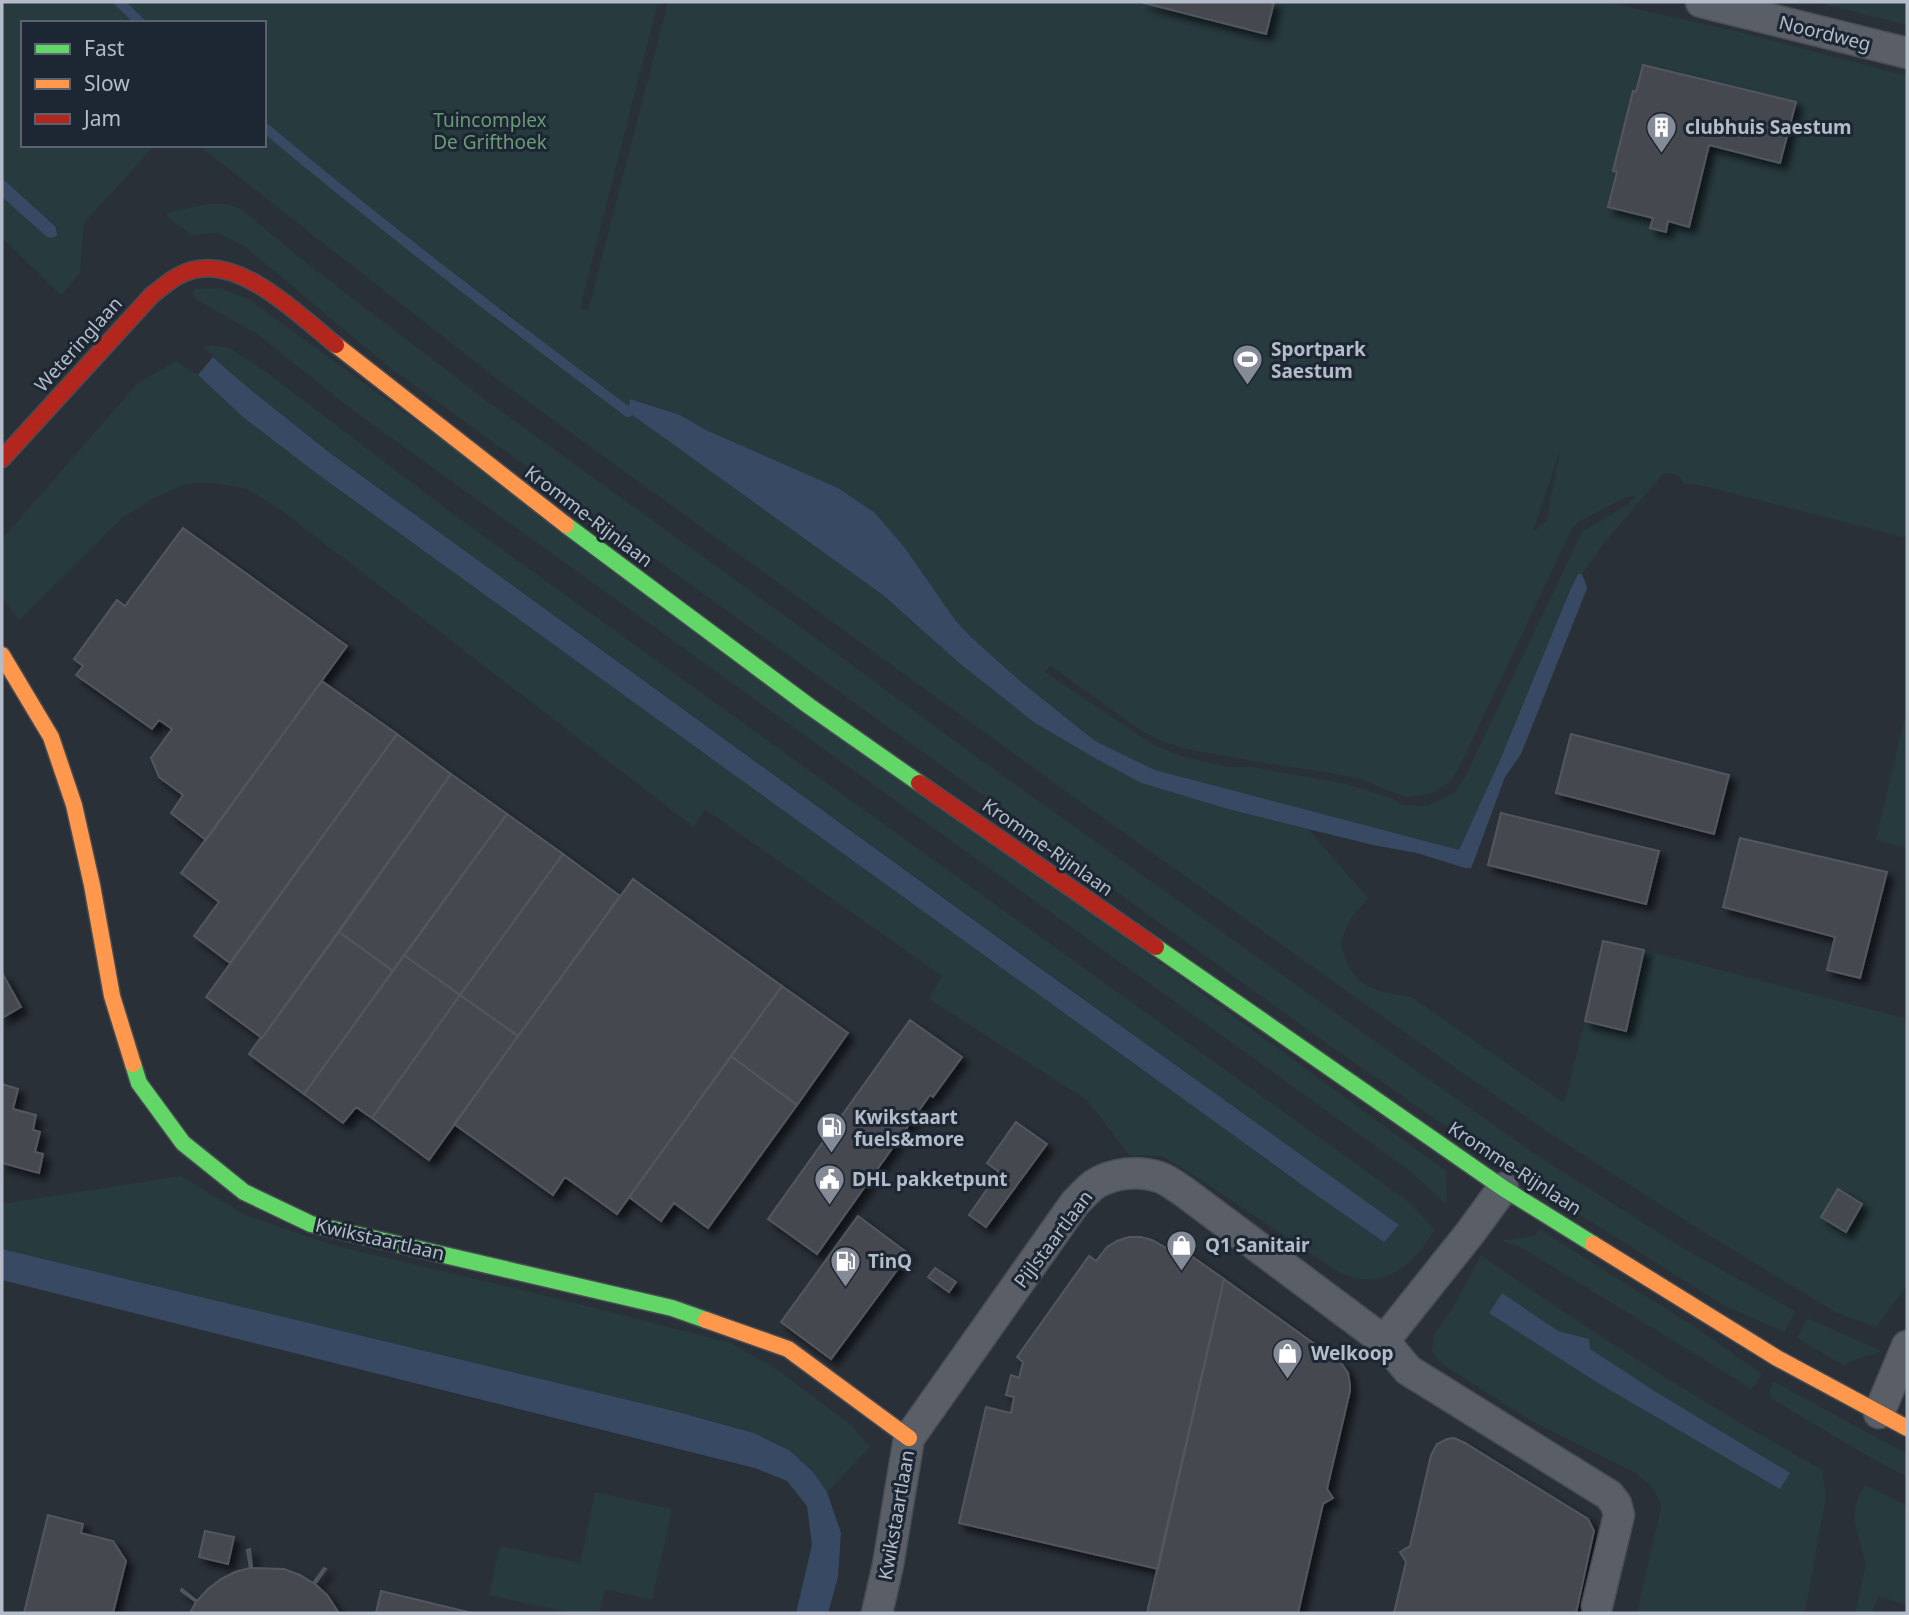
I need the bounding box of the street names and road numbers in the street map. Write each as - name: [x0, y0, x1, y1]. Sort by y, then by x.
- street label: Noordweg: [1776, 9, 1874, 57]
- street label: Weteringlaan: [28, 291, 128, 397]
- street label: Kromme-Rijnlaan: [520, 459, 658, 573]
- street label: Kromme-Rijnlaan: [977, 792, 1119, 902]
- street label: Kromme-Rijnlaan: [1443, 1115, 1587, 1221]
- street label: Pijlstaartlaan: [1008, 1185, 1098, 1293]
- street label: Kwikstaartlaan: [313, 1212, 447, 1266]
- street label: Kwikstaartlaan: [872, 1448, 920, 1582]

